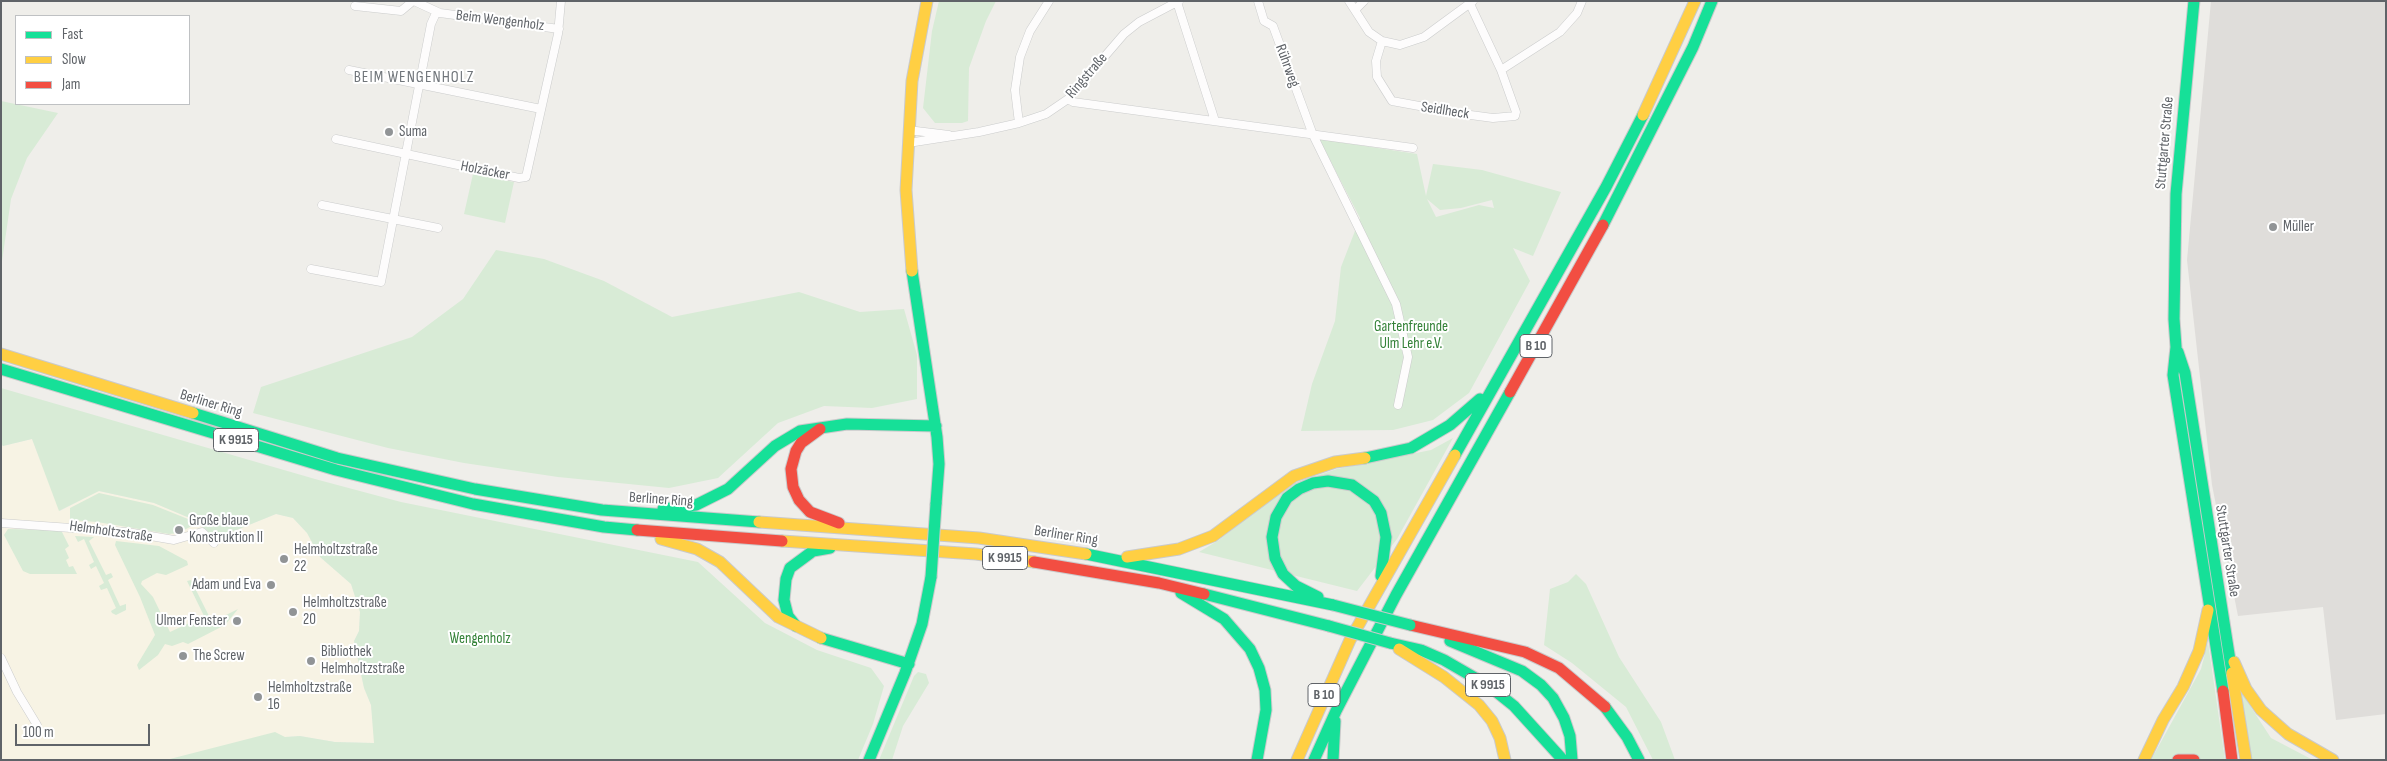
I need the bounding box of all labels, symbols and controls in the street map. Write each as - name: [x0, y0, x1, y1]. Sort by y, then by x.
- street label: Beim Wengenholz: [455, 7, 545, 35]
- legend: [15, 15, 190, 105]
- text: Fast: [62, 25, 83, 44]
- street label: Rührweg: [1271, 42, 1303, 90]
- text: Slow: [62, 50, 86, 69]
- street label: Ringstraße: [1062, 50, 1112, 102]
- district label: BEIM WENGENHOLZ: [352, 68, 476, 88]
- text: Jam: [62, 75, 80, 94]
- street label: Stuttgarter Straße: [2152, 96, 2178, 190]
- street label: Seidlheck: [1420, 98, 1470, 124]
- place label: Suma: [399, 123, 427, 141]
- marker: Suma: [383, 126, 395, 138]
- street label: Holzäcker: [459, 157, 511, 185]
- place label: Müller: [2283, 218, 2314, 236]
- marker: Müller: [2267, 221, 2279, 233]
- park label: Gartenfreunde Ulm Lehr e.V.: [1374, 318, 1448, 353]
- road number: B 10: [1520, 334, 1552, 358]
- street label: Berliner Ring: [178, 386, 244, 422]
- road number: K 9915: [214, 428, 258, 452]
- street label: Berliner Ring: [628, 489, 694, 511]
- street label: Stuttgarter Straße: [2211, 504, 2243, 598]
- place label: Große blaue Konstruktion II: [189, 512, 263, 547]
- street label: Helmholtzstraße: [68, 517, 154, 547]
- street label: Berliner Ring: [1033, 522, 1099, 550]
- marker: Große blaue Konstruktion II: [173, 524, 185, 536]
- place label: Helmholtzstraße 22: [294, 541, 378, 576]
- road number: K 9915: [982, 546, 1028, 570]
- marker: Helmholtzstraße 22: [278, 553, 290, 565]
- place label: Adam und Eva: [192, 576, 261, 594]
- marker: Adam und Eva: [265, 579, 277, 591]
- place label: Helmholtzstraße 20: [303, 594, 387, 629]
- marker: Helmholtzstraße 20: [287, 606, 299, 618]
- place label: Ulmer Fenster: [156, 612, 227, 630]
- marker: Ulmer Fenster: [231, 615, 243, 627]
- park label: Wengenholz: [449, 630, 511, 648]
- place label: Bibliothek Helmholtzstraße: [321, 643, 405, 678]
- place label: The Screw: [193, 647, 245, 665]
- marker: The Screw: [177, 650, 189, 662]
- marker: Bibliothek Helmholtzstraße: [305, 655, 317, 667]
- road number: K 9915: [1466, 674, 1510, 696]
- place label: Helmholtzstraße 16: [268, 679, 352, 714]
- road number: B 10: [1308, 684, 1340, 706]
- marker: Helmholtzstraße 16: [252, 691, 264, 703]
- scale bar: [18, 714, 152, 746]
- text: 100 m: [23, 723, 54, 742]

